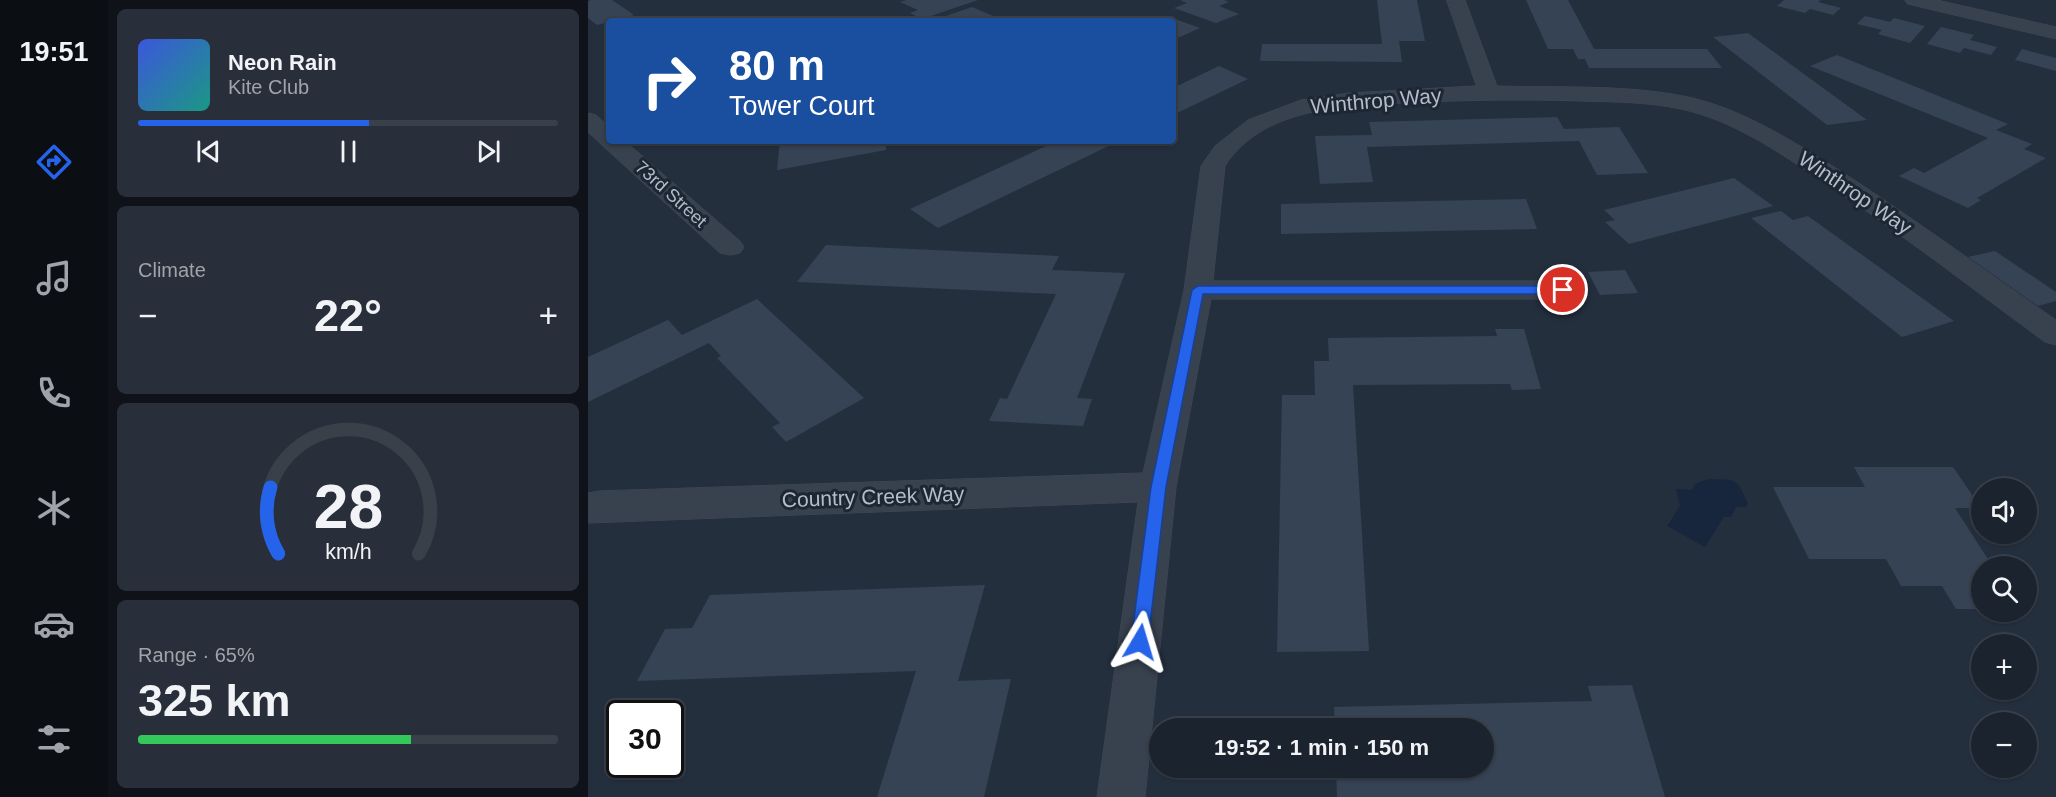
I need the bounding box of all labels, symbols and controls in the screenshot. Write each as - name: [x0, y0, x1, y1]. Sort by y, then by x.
- text: 19:51: [19, 37, 89, 67]
- icon: right: [630, 42, 708, 120]
- text: 80 m: [729, 42, 825, 89]
- text: Neon Rain: [228, 50, 337, 75]
- text: Kite Club: [228, 76, 309, 98]
- street label: Winthrop Way: [1310, 83, 1443, 118]
- text: Tower Court: [729, 91, 875, 121]
- icon: previous: [192, 135, 225, 168]
- icon: pause: [332, 135, 365, 168]
- icon: next: [472, 135, 505, 168]
- icon: directions: [33, 141, 75, 183]
- street label: Winthrop Way: [1795, 146, 1916, 239]
- street label: 73rd Street: [631, 157, 711, 231]
- icon: music: [33, 257, 75, 299]
- text: Climate: [138, 259, 206, 281]
- pin: [1537, 264, 1588, 315]
- icon: arrive: [1546, 273, 1579, 306]
- text: 22°: [314, 290, 382, 341]
- text: −: [138, 297, 157, 334]
- text: +: [539, 297, 558, 334]
- icon: phone: [33, 372, 75, 414]
- text: 28: [313, 472, 383, 541]
- map controls: [1971, 478, 2037, 778]
- button: sound: [1971, 478, 2037, 544]
- street label: Country Creek Way: [781, 482, 965, 511]
- icon: climate: [33, 487, 75, 529]
- text: km/h: [325, 540, 371, 564]
- button: search: [1971, 556, 2037, 622]
- icon: car: [33, 603, 75, 645]
- position arrow: [1108, 610, 1172, 674]
- button: +: [1971, 634, 2037, 700]
- text: Range · 65%: [138, 644, 255, 666]
- text: 325 km: [138, 675, 291, 726]
- speed limit sign: 30: [606, 700, 684, 778]
- button: −: [1971, 712, 2037, 778]
- icon: filters: [33, 718, 75, 760]
- text: 19:52 · 1 min · 150 m: [1214, 735, 1429, 760]

